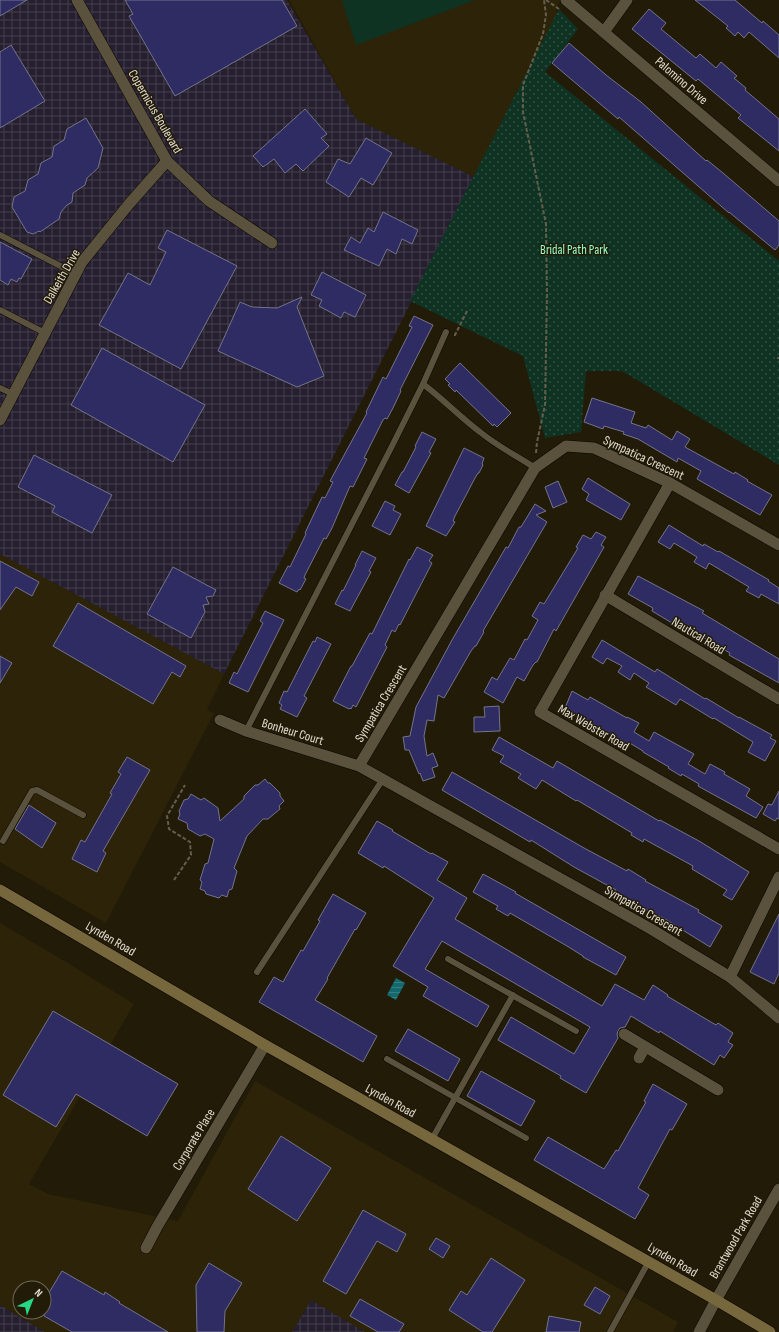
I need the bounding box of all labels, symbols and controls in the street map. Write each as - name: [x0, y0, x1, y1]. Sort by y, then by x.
- street label: Palomino Drive: [652, 54, 711, 108]
- street label: Copernicus Boulevard: [125, 67, 186, 156]
- park label: Bridal Path Park: [540, 242, 608, 258]
- street label: Dalkeith Drive: [40, 246, 84, 307]
- street label: Sympatica Crescent: [601, 432, 687, 484]
- street label: Nautical Road: [669, 614, 728, 658]
- street label: Sympatica Crescent: [351, 662, 410, 745]
- street label: Max Webster Road: [555, 701, 632, 755]
- street label: Bonheur Court: [260, 715, 326, 749]
- street label: Sympatica Crescent: [602, 882, 685, 940]
- street label: Lynden Road: [83, 918, 138, 960]
- street label: Lynden Road: [363, 1081, 418, 1121]
- street label: Corporate Place: [169, 1106, 218, 1173]
- street label: Brantwood Park Road: [706, 1194, 766, 1281]
- street label: Lynden Road: [645, 1239, 700, 1281]
- north arrow: [12, 1280, 52, 1320]
- text: N: [32, 1286, 45, 1300]

